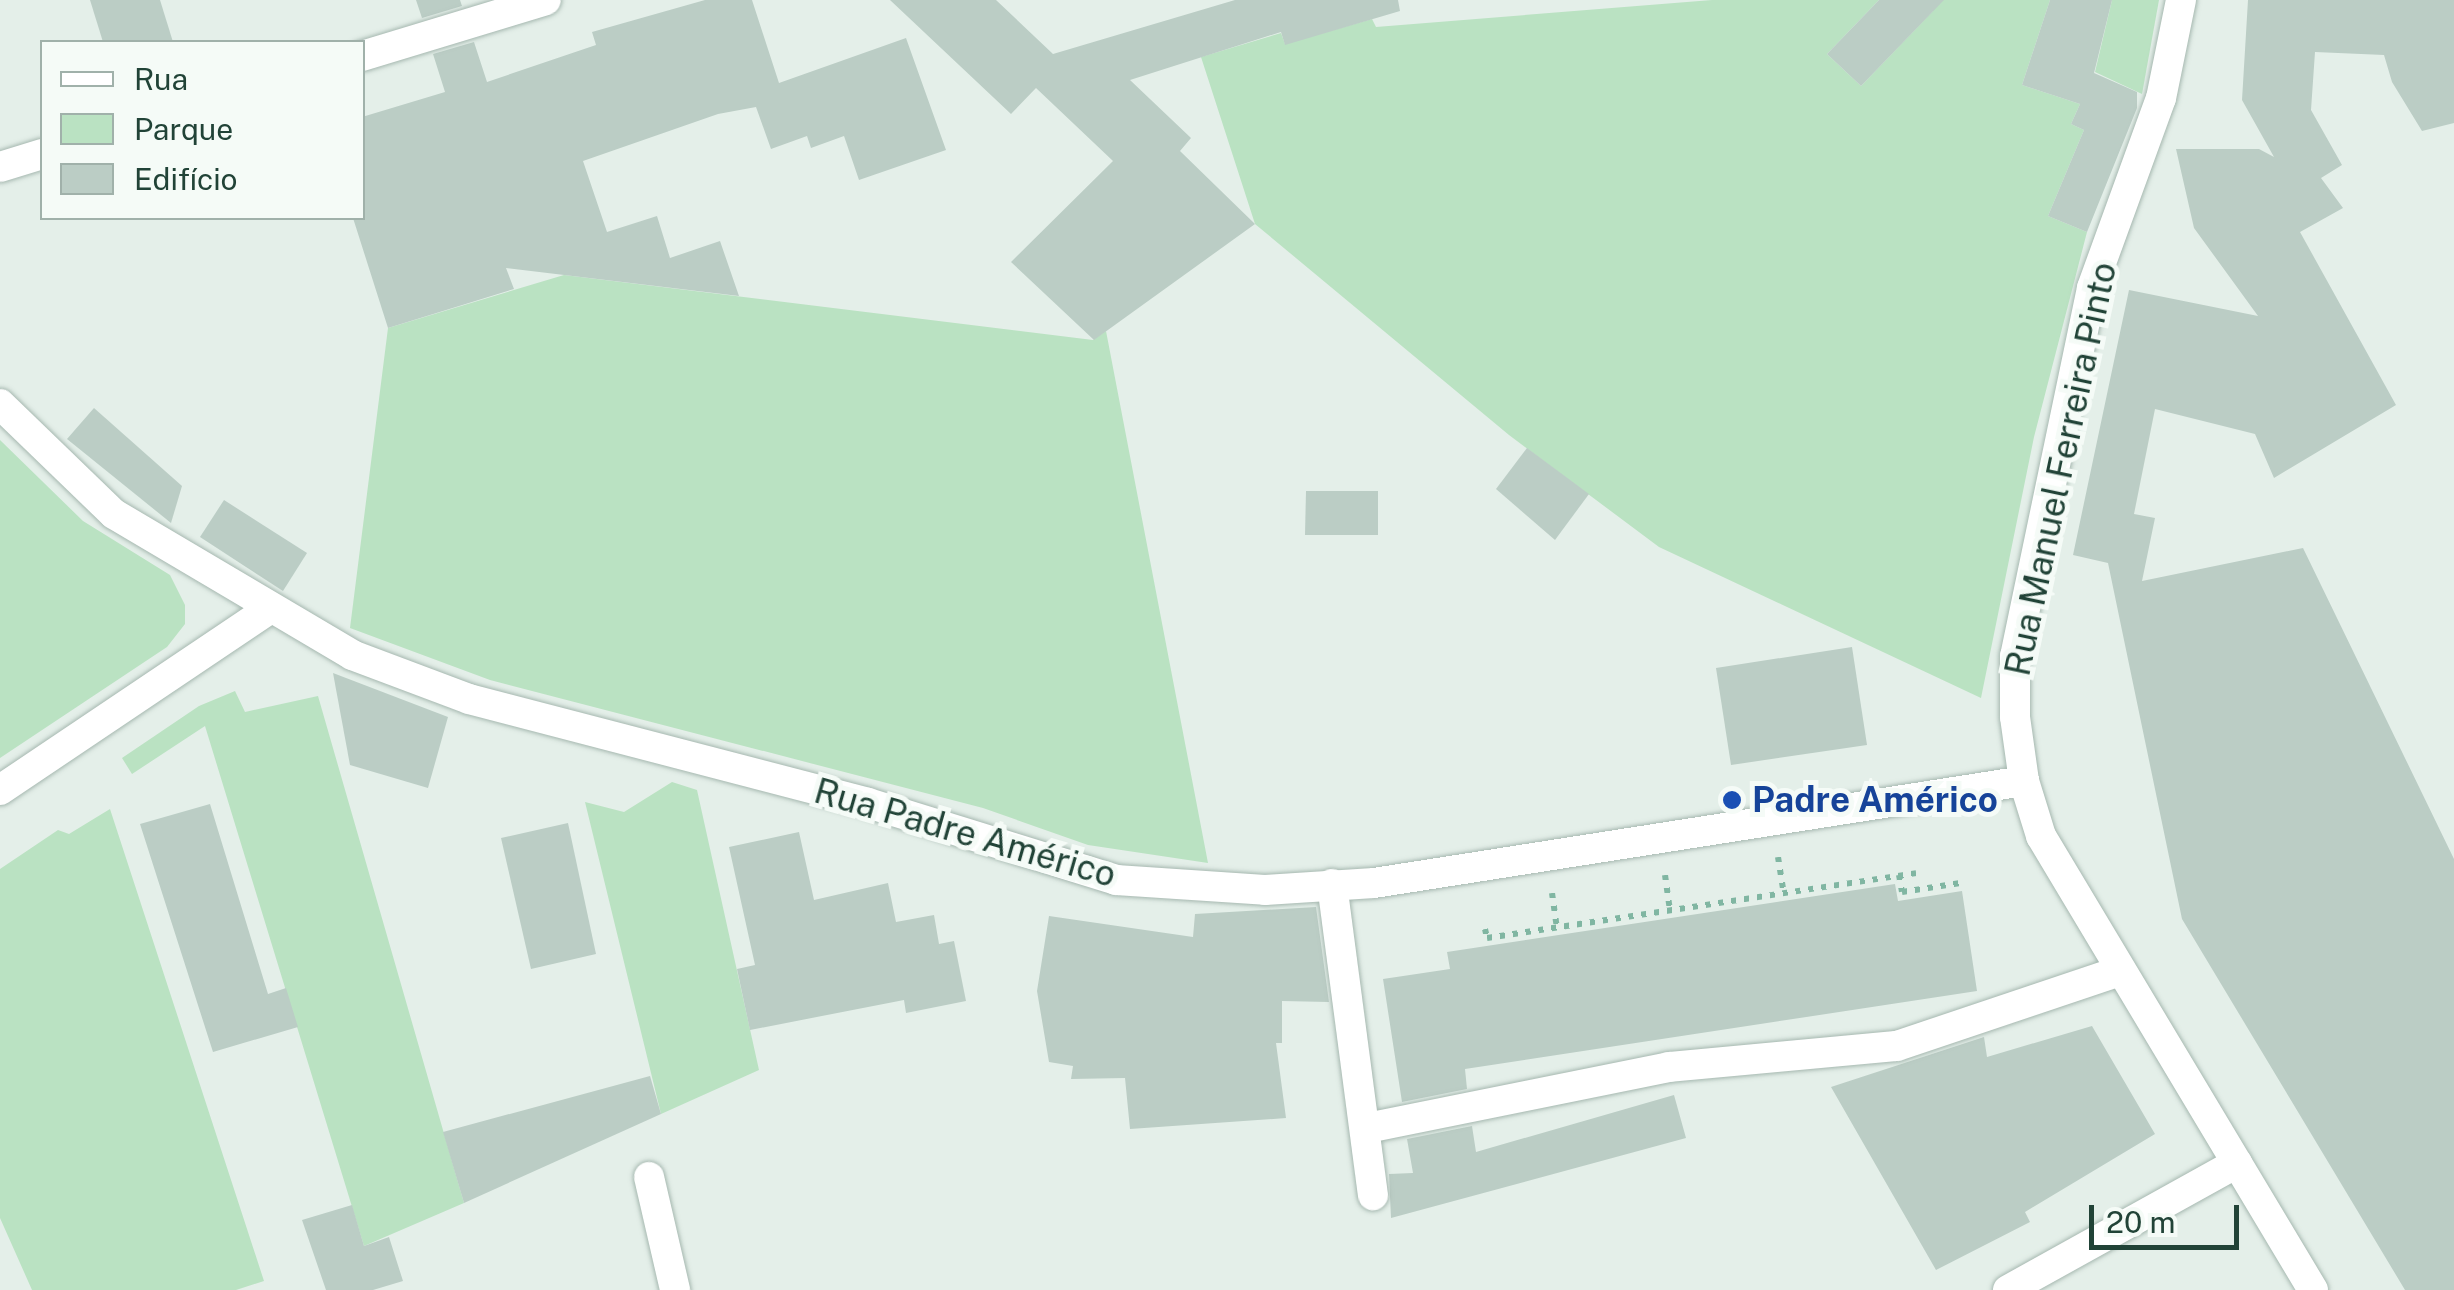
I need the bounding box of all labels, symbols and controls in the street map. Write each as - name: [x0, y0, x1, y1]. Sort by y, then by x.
- legend: [40, 40, 365, 220]
- text: Rua: [134, 61, 188, 97]
- text: Parque: [134, 111, 233, 147]
- text: Edifício: [134, 161, 238, 197]
- street label: Rua Manuel Ferreira Pinto: [1997, 258, 2125, 680]
- street label: Rua Padre Américo: [809, 770, 1121, 896]
- place label: Padre Américo: [1752, 779, 1998, 821]
- marker: Padre Américo: [1721, 789, 1743, 811]
- scale bar: [2094, 1185, 2244, 1247]
- text: 20 m: [2106, 1204, 2175, 1240]

